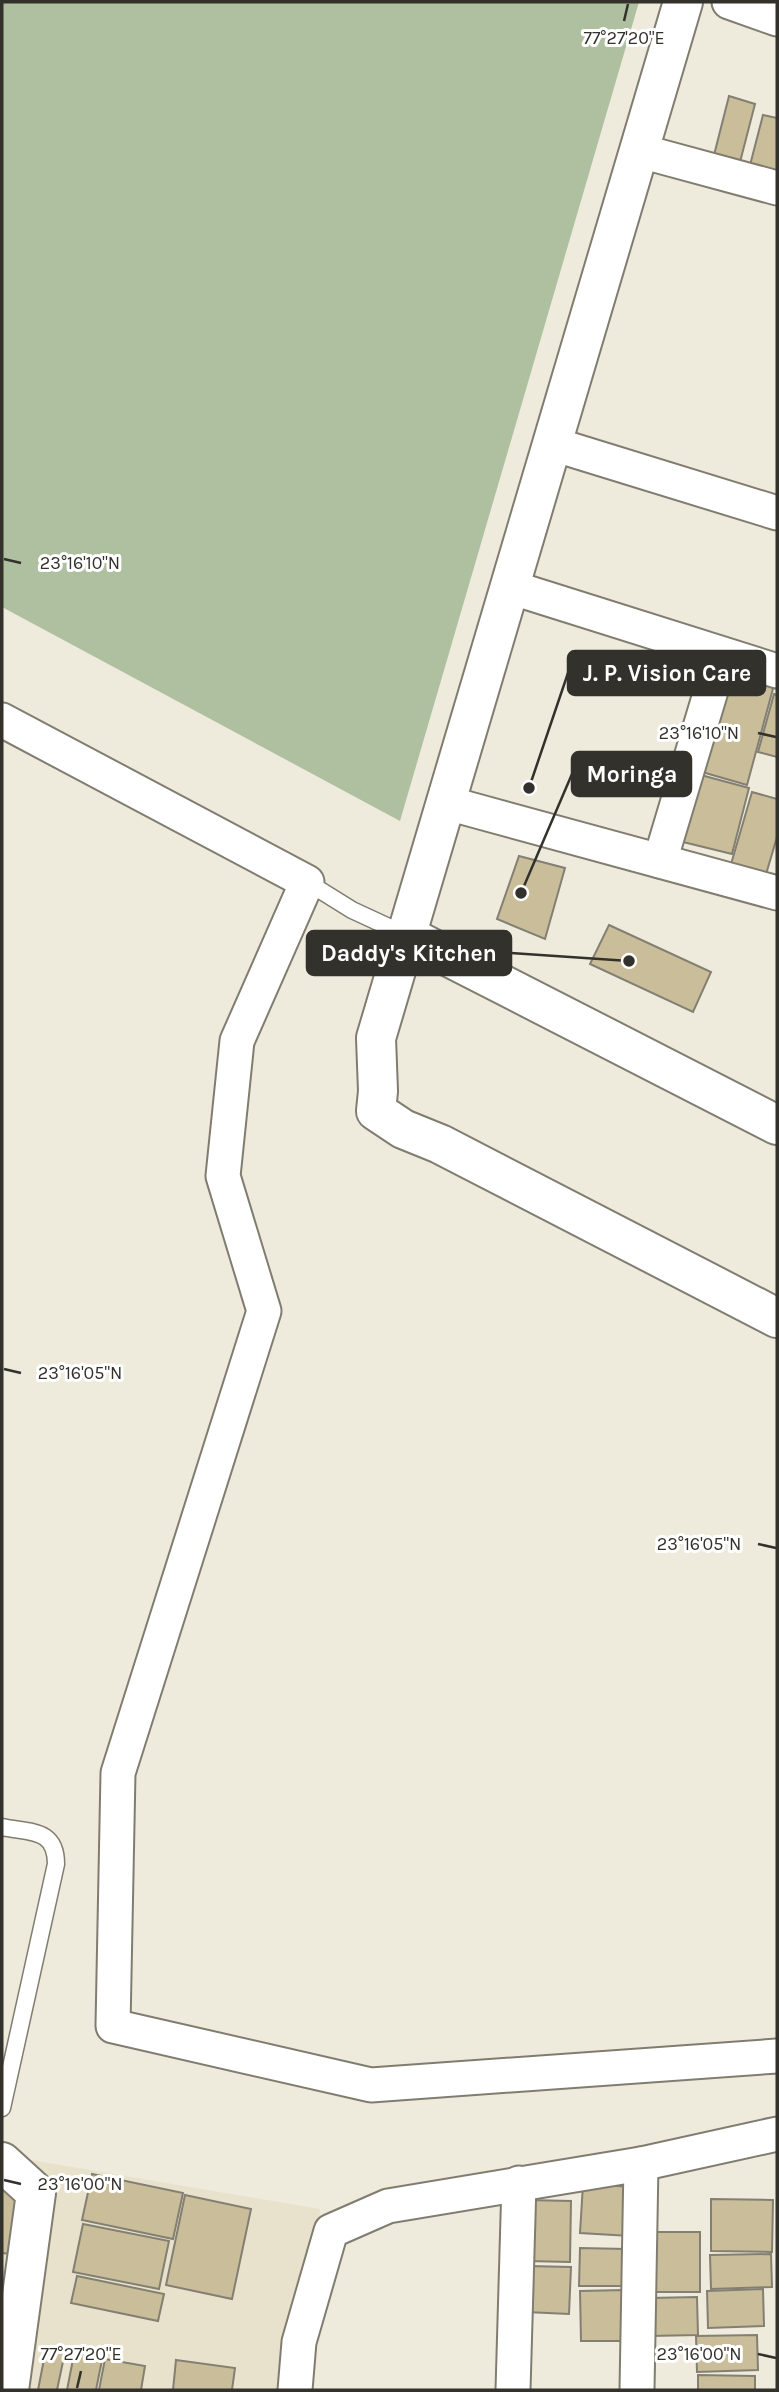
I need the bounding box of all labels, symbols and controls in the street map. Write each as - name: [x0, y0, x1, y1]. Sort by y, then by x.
- text: 77°27'20"E: [583, 27, 665, 49]
- text: 23°16'10"N: [40, 552, 120, 574]
- callout: J. P. Vision Care: [568, 651, 765, 695]
- text: J. P. Vision Care: [583, 660, 751, 687]
- text: 23°16'10"N: [659, 722, 739, 744]
- callout: Moringa: [572, 752, 691, 796]
- text: Moringa: [587, 761, 677, 788]
- callout: Daddy's Kitchen: [307, 931, 511, 975]
- text: Daddy's Kitchen: [321, 940, 497, 967]
- text: 23°16'05"N: [38, 1362, 122, 1384]
- text: 23°16'05"N: [657, 1533, 741, 1555]
- text: 23°16'00"N: [37, 2173, 123, 2195]
- text: 77°27'20"E: [40, 2343, 122, 2365]
- text: 23°16'00"N: [656, 2343, 742, 2365]

